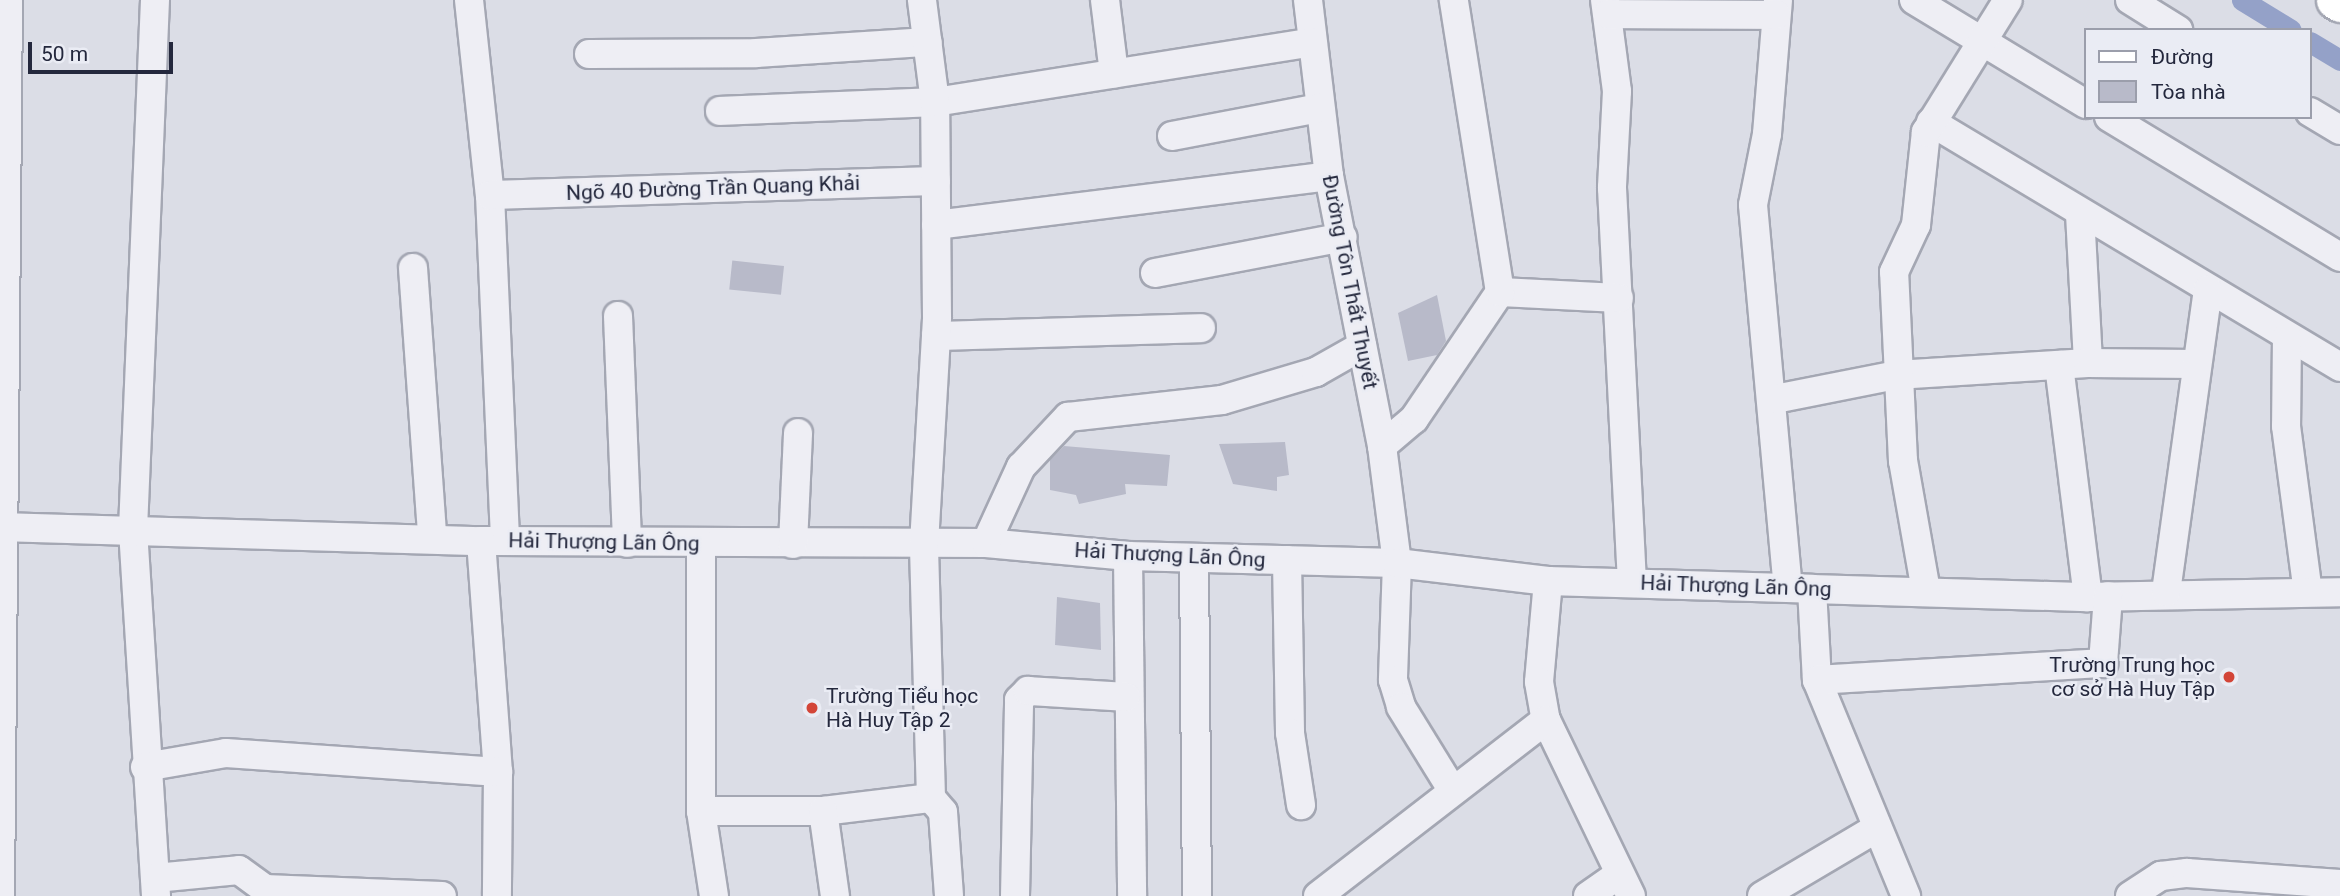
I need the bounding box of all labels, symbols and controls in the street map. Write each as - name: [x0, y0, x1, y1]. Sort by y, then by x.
- scale bar: [32, 28, 177, 72]
- legend: [2084, 28, 2312, 119]
- text: 50 m: [41, 42, 88, 66]
- text: Đường: [2151, 45, 2213, 69]
- text: Tòa nhà: [2151, 80, 2226, 104]
- street label: Ngõ 40 Đường Trần Quang Khải: [565, 170, 861, 206]
- street label: Đường Tôn Thất Thuyết: [1317, 172, 1383, 392]
- street label: Hải Thượng Lãn Ông: [508, 528, 700, 556]
- street label: Hải Thượng Lãn Ông: [1074, 537, 1266, 573]
- street label: Hải Thượng Lãn Ông: [1640, 570, 1832, 602]
- place label: Trường Trung học cơ sở Hà Huy Tập: [2049, 652, 2215, 702]
- marker: Trường Trung học cơ sở Hà Huy Tập: [2221, 669, 2237, 685]
- place label: Trường Tiểu học Hà Huy Tập 2: [826, 683, 979, 733]
- marker: Trường Tiểu học Hà Huy Tập 2: [804, 700, 820, 716]

